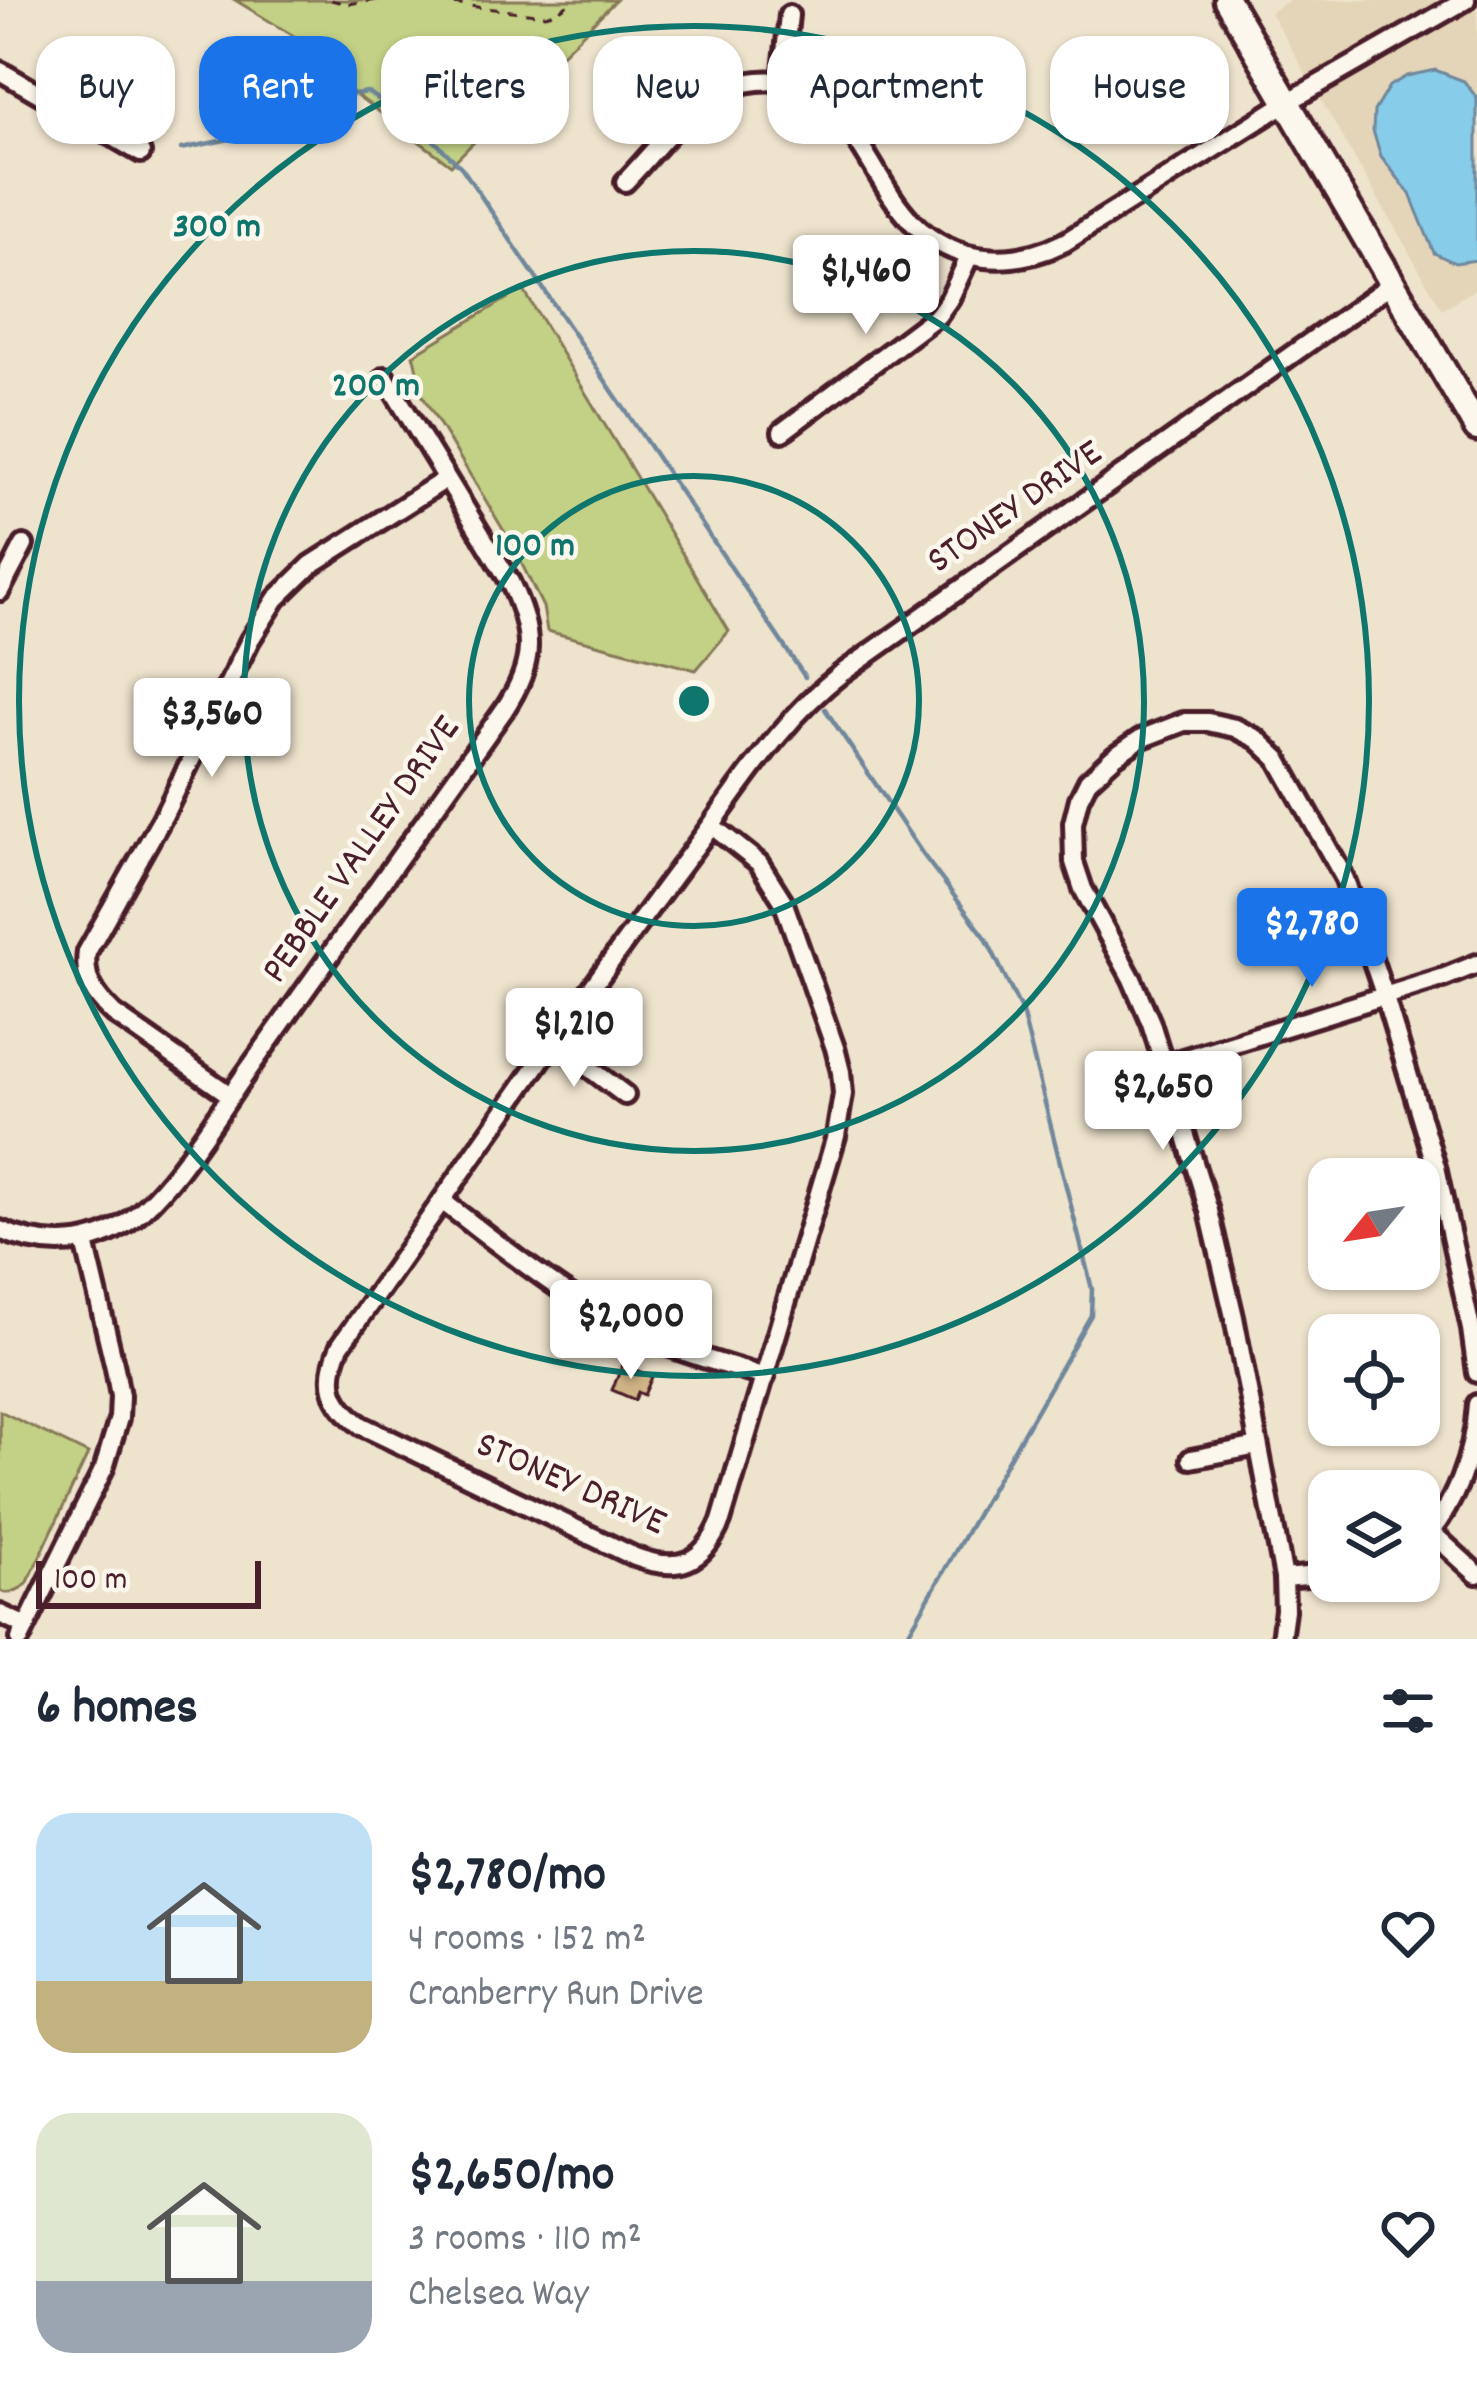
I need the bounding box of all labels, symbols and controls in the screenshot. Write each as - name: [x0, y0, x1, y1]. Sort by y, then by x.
- chip: Buy: [36, 36, 175, 144]
- chip: Rent: [199, 36, 357, 144]
- chip: Filters: [381, 36, 569, 144]
- chip: New: [593, 36, 743, 144]
- chip: Apartment: [767, 36, 1026, 144]
- chip: House: [1050, 36, 1229, 144]
- text: 300 m: [173, 203, 261, 255]
- pin: $1,460: [768, 235, 964, 337]
- text: $1,460: [820, 246, 912, 301]
- text: 200 m: [332, 362, 420, 414]
- street label: STONEY DRIVE: [917, 428, 1115, 590]
- text: 100 m: [495, 522, 575, 574]
- pin: $3,560: [114, 678, 310, 780]
- centre of rings: [673, 680, 715, 722]
- text: $3,560: [161, 689, 263, 744]
- street label: PEBBLE VALLEY DRIVE: [250, 706, 476, 996]
- pin: $2,780: [1214, 888, 1410, 990]
- text: $2,780: [1264, 899, 1360, 954]
- pin: $1,210: [476, 988, 672, 1090]
- text: $1,210: [533, 999, 615, 1054]
- pin: $2,650: [1065, 1051, 1261, 1153]
- text: $2,650: [1112, 1062, 1214, 1117]
- north arrow: [1308, 1158, 1440, 1290]
- map controls: [1308, 1158, 1440, 1602]
- pin: $2,000: [533, 1280, 729, 1382]
- text: $2,000: [577, 1291, 685, 1346]
- button: locate: [1308, 1314, 1440, 1446]
- street label: STONEY DRIVE: [466, 1420, 674, 1553]
- button: layers: [1308, 1470, 1440, 1602]
- scale bar: [36, 1555, 261, 1608]
- text: 100 m: [54, 1558, 127, 1605]
- text: 6 homes: [36, 1675, 198, 1747]
- icon: filters: [1375, 1678, 1441, 1744]
- text: $2,780/mo: [408, 1842, 606, 1914]
- icon: home: [132, 1861, 276, 2005]
- icon: heart: [1375, 1900, 1441, 1966]
- text: 4 rooms · 152 m²: [408, 1914, 646, 1969]
- text: Cranberry Run Drive: [408, 1969, 704, 2024]
- text: $2,650/mo: [408, 2142, 615, 2214]
- icon: home: [132, 2161, 276, 2305]
- icon: heart: [1375, 2200, 1441, 2266]
- text: 3 rooms · 110 m²: [408, 2214, 642, 2269]
- text: Chelsea Way: [408, 2269, 589, 2324]

